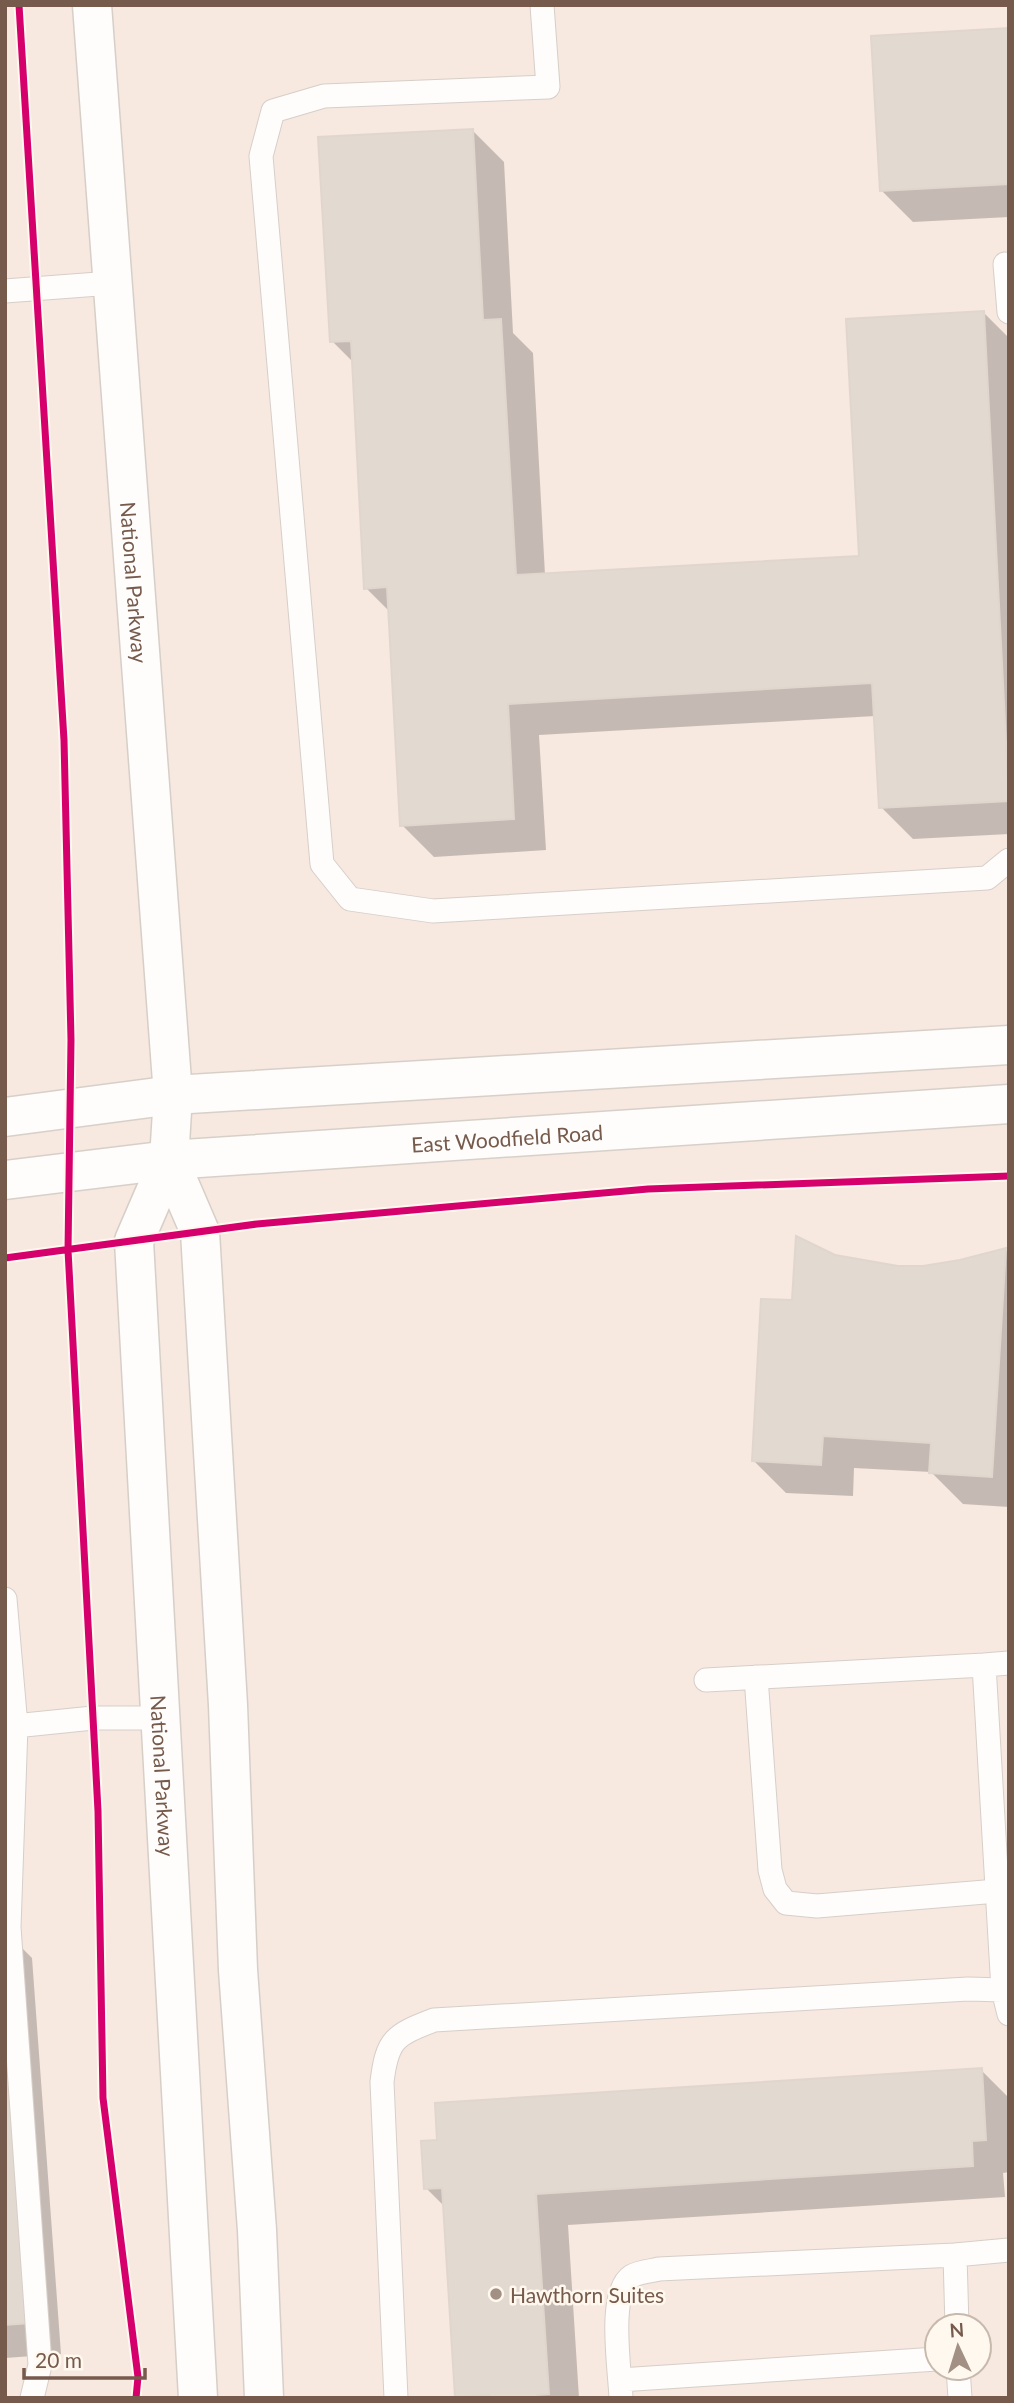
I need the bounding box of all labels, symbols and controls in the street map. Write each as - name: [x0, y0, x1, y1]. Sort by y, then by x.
- street label: National Parkway: [116, 501, 153, 664]
- street label: East Woodfield Road: [410, 1119, 604, 1156]
- street label: National Parkway: [147, 1694, 181, 1857]
- place label: Hawthorn Suites: [510, 2282, 664, 2307]
- marker: Hawthorn Suites: [488, 2286, 504, 2302]
- north arrow: [923, 2312, 993, 2382]
- text: N: [949, 2318, 965, 2342]
- scale bar: [24, 2336, 145, 2380]
- text: 20 m: [35, 2347, 82, 2372]

